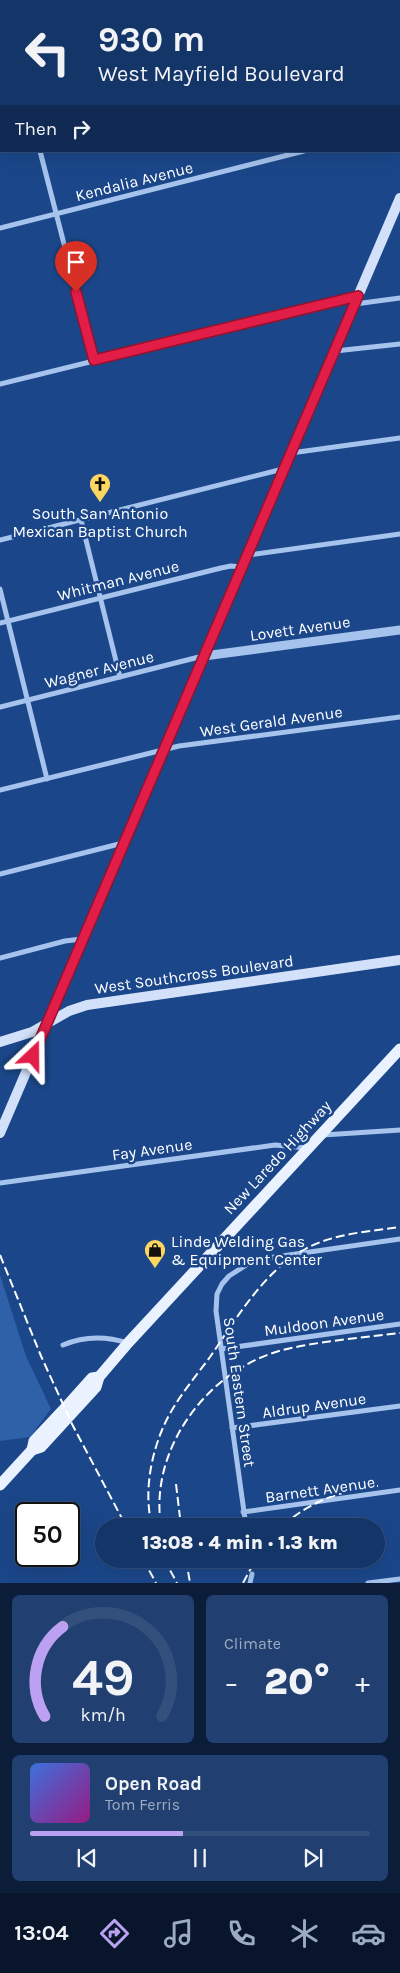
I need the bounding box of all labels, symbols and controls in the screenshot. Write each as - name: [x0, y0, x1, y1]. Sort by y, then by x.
- text: 930 m: [98, 19, 205, 60]
- icon: left: [15, 20, 80, 85]
- text: West Mayfield Boulevard: [98, 61, 345, 87]
- icon: right: [67, 115, 95, 143]
- text: Then: [15, 118, 57, 140]
- street label: Kendalia Avenue: [73, 158, 195, 205]
- pin: [55, 241, 97, 292]
- icon: arrive: [62, 248, 90, 276]
- church icon: South San Antonio Mexican Baptist Church: [88, 472, 112, 503]
- place label: South San Antonio Mexican Baptist Church: [12, 504, 188, 541]
- street label: Whitman Avenue: [55, 556, 181, 605]
- street label: Lovett Avenue: [249, 612, 351, 645]
- street label: Wagner Avenue: [43, 647, 156, 692]
- street label: West Gerald Avenue: [199, 702, 344, 741]
- street label: West Southcross Boulevard: [93, 951, 295, 998]
- position arrow: [6, 1029, 58, 1081]
- street label: New Laredo Highway: [220, 1096, 335, 1218]
- street label: Fay Avenue: [111, 1134, 193, 1165]
- place label: Linde Welding Gas & Equipment Center: [171, 1232, 322, 1269]
- shop icon: Linde Welding Gas & Equipment Center: [143, 1238, 167, 1269]
- street label: Muldoon Avenue: [263, 1305, 385, 1340]
- street label: South Eastern Street: [220, 1316, 259, 1468]
- street label: Aldrup Avenue: [261, 1389, 367, 1422]
- street label: Barnett Avenue: [264, 1472, 376, 1507]
- speed limit sign: 50: [15, 1502, 80, 1567]
- text: 13:08 · 4 min · 1.3 km: [142, 1532, 338, 1554]
- text: Climate: [224, 1634, 281, 1653]
- text: 49: [72, 1647, 134, 1708]
- text: 20°: [264, 1659, 330, 1704]
- text: −: [224, 1666, 239, 1699]
- text: +: [355, 1666, 370, 1699]
- text: km/h: [80, 1705, 126, 1726]
- text: Open Road: [105, 1773, 202, 1795]
- text: Tom Ferris: [105, 1795, 180, 1814]
- icon: previous: [73, 1844, 101, 1872]
- icon: pause: [186, 1844, 214, 1872]
- icon: next: [299, 1844, 327, 1872]
- icon: directions: [97, 1916, 132, 1951]
- icon: music: [161, 1916, 196, 1951]
- icon: phone: [224, 1916, 259, 1951]
- icon: climate: [287, 1916, 322, 1951]
- icon: car: [351, 1916, 386, 1951]
- text: 13:04: [14, 1920, 69, 1946]

